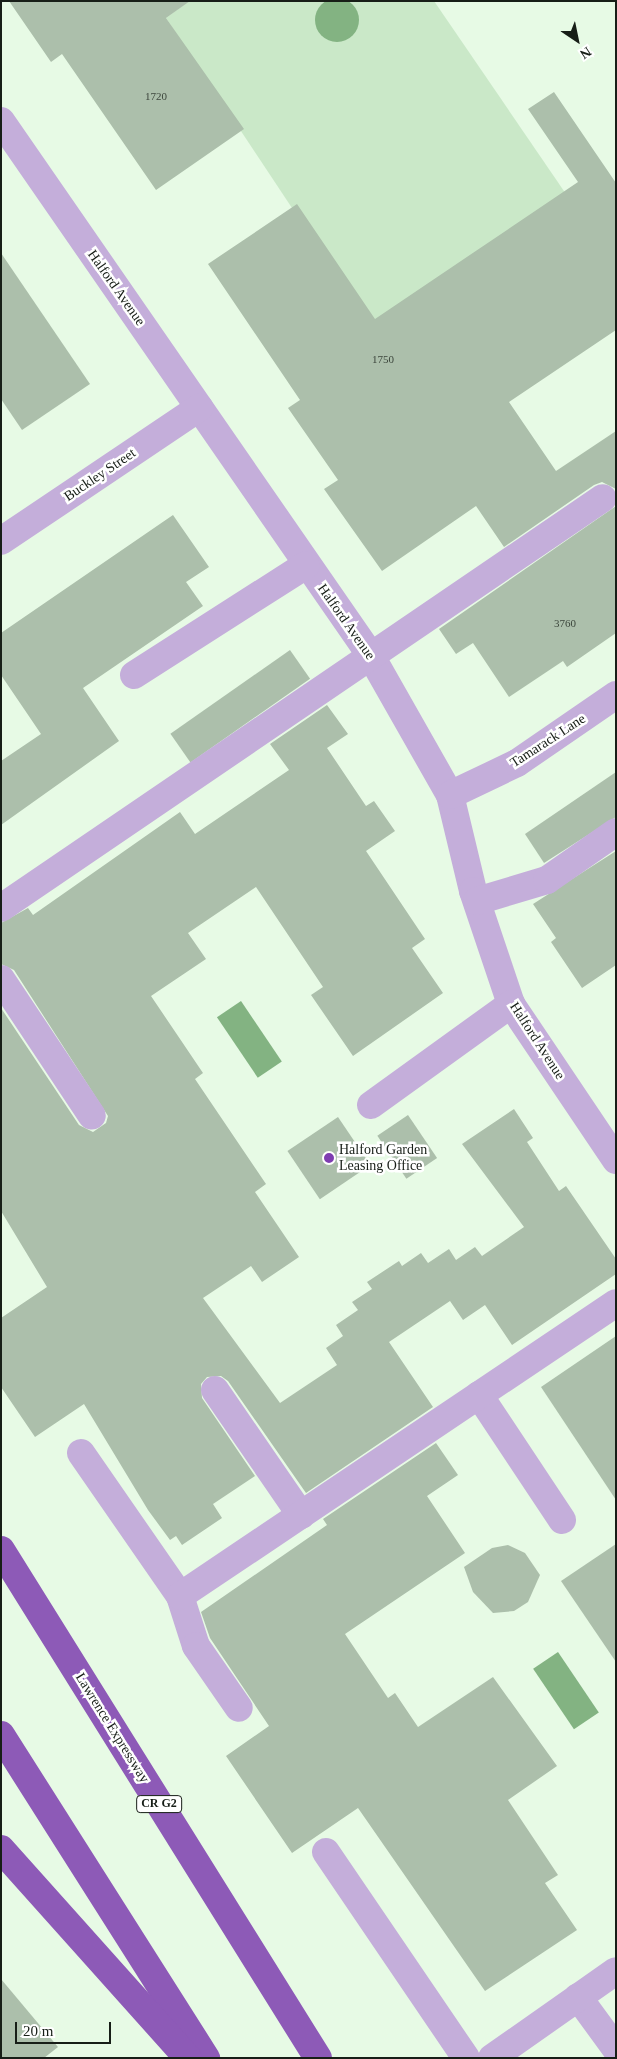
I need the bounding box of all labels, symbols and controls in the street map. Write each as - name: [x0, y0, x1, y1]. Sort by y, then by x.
- north arrow: [552, 15, 602, 65]
- text: N: [577, 44, 594, 62]
- house number: 1720: [145, 89, 167, 103]
- street label: Halford Avenue: [83, 247, 149, 329]
- house number: 1750: [372, 352, 394, 366]
- street label: Buckley Street: [61, 445, 139, 505]
- street label: Halford Avenue: [313, 581, 379, 663]
- house number: 3760: [554, 616, 576, 630]
- street label: Tamarack Lane: [507, 710, 589, 772]
- street label: Halford Avenue: [506, 999, 568, 1083]
- place label: Halford Garden Leasing Office: [339, 1142, 427, 1174]
- marker: Halford Garden Leasing Office: [323, 1152, 335, 1164]
- street label: Lawrence Expressway: [71, 1670, 153, 1786]
- road number: CR G2: [135, 1795, 183, 1814]
- scale bar: [18, 2012, 114, 2044]
- text: 20 m: [23, 2023, 53, 2039]

